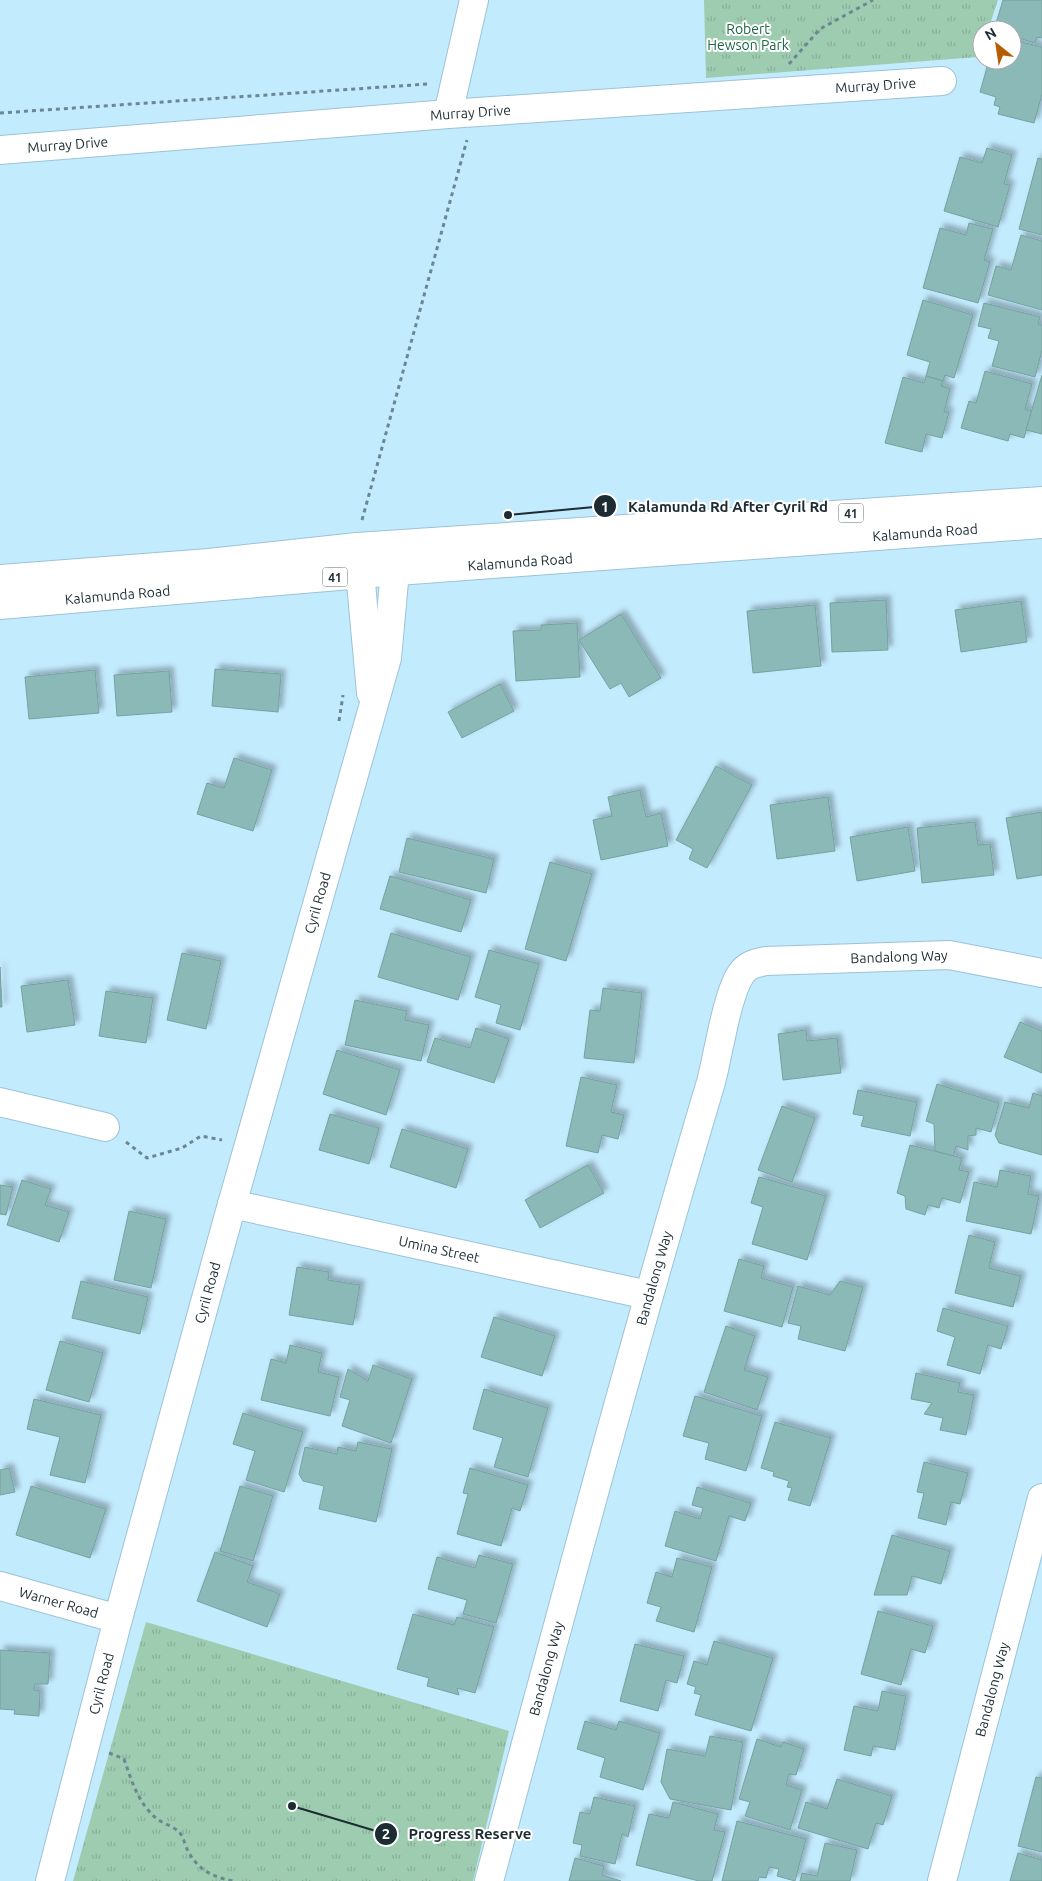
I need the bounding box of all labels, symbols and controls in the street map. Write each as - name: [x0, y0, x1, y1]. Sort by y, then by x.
- north arrow: [972, 20, 1022, 70]
- park label: Robert Hewson Park: [707, 21, 789, 53]
- text: N: [982, 24, 999, 43]
- street label: Murray Drive: [835, 75, 917, 96]
- street label: Murray Drive: [429, 102, 511, 123]
- street label: Murray Drive: [27, 133, 109, 156]
- callout: Kalamunda Rd After Cyril Rd: [593, 491, 838, 521]
- text: 1: [601, 498, 609, 515]
- text: Kalamunda Rd After Cyril Rd: [628, 498, 828, 515]
- road number: 41: [838, 503, 864, 522]
- street label: Kalamunda Road: [872, 521, 978, 544]
- street label: Kalamunda Road: [467, 550, 573, 574]
- road number: 41: [322, 568, 348, 586]
- street label: Kalamunda Road: [64, 582, 171, 607]
- street label: Cyril Road: [301, 870, 334, 936]
- street label: Bandalong Way: [850, 947, 948, 966]
- street label: Bandalong Way: [633, 1229, 675, 1327]
- street label: Umina Street: [397, 1233, 482, 1266]
- street label: Cyril Road: [191, 1260, 224, 1325]
- street label: Warner Road: [17, 1584, 100, 1621]
- street label: Bandalong Way: [526, 1619, 567, 1718]
- street label: Bandalong Way: [972, 1640, 1012, 1738]
- street label: Cyril Road: [86, 1651, 117, 1716]
- callout: Progress Reserve: [374, 1819, 542, 1849]
- text: 2: [382, 1825, 390, 1842]
- text: Progress Reserve: [409, 1825, 531, 1842]

